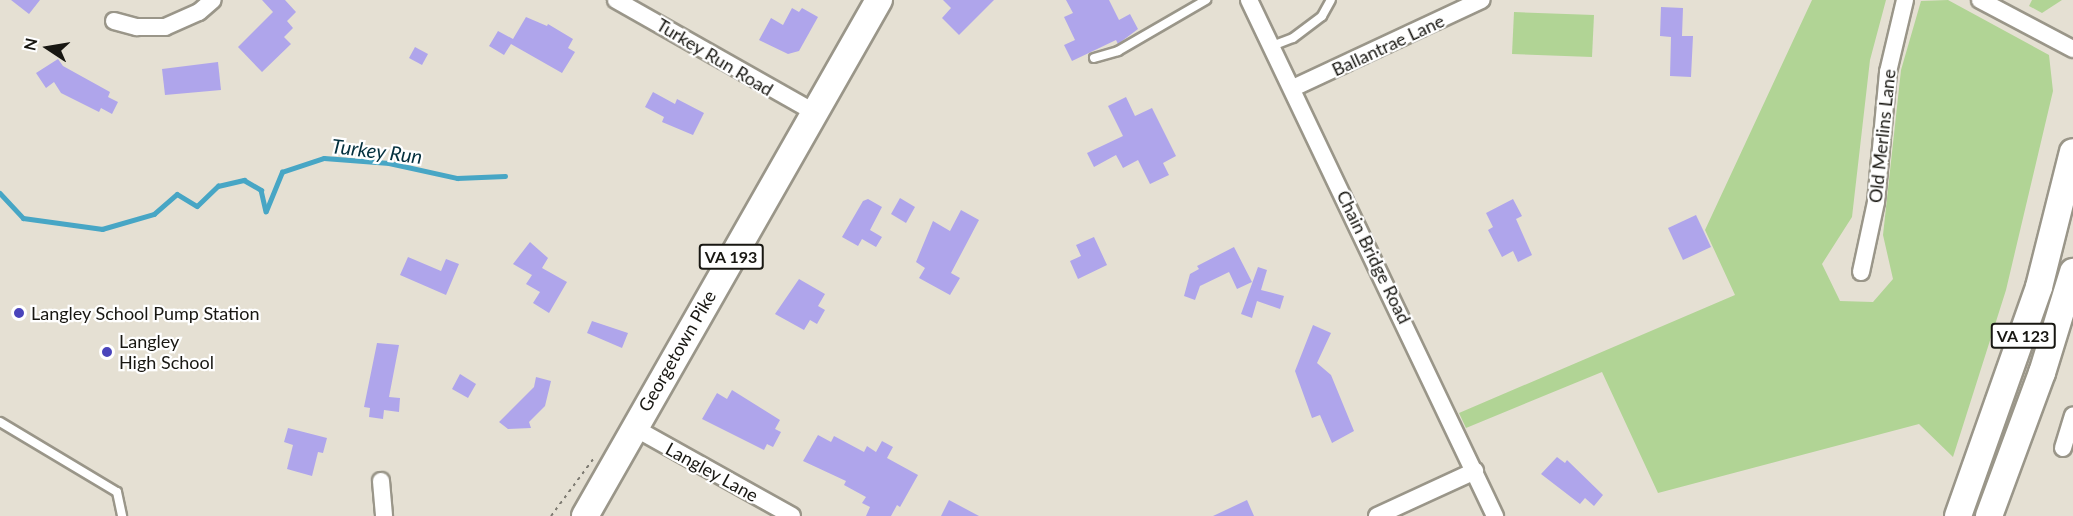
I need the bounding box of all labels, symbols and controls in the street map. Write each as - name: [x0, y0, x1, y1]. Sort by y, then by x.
- street label: Ballantrae Lane: [1328, 10, 1448, 80]
- street label: Turkey Run Road: [653, 14, 777, 100]
- north arrow: [18, 18, 78, 78]
- text: N: [19, 36, 40, 52]
- street label: Old Merlins Lane: [1864, 68, 1900, 204]
- water label: Turkey Run: [330, 134, 424, 168]
- street label: Chain Bridge Road: [1332, 187, 1416, 327]
- road number: VA 193: [698, 244, 764, 270]
- street label: Georgetown Pike: [634, 287, 720, 415]
- place label: Langley School Pump Station: [31, 302, 260, 324]
- marker: Langley School Pump Station: [12, 306, 26, 320]
- road number: VA 123: [1990, 323, 2056, 349]
- place label: Langley High School: [119, 331, 214, 374]
- marker: Langley High School: [100, 345, 114, 359]
- street label: Langley Lane: [662, 438, 762, 506]

